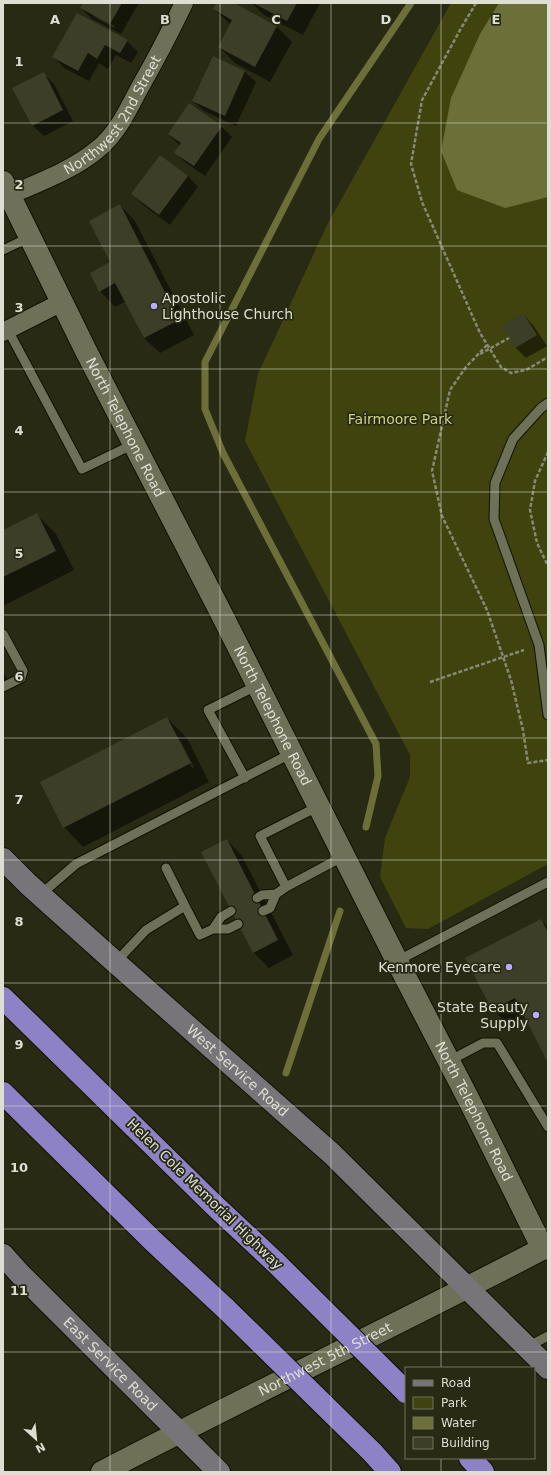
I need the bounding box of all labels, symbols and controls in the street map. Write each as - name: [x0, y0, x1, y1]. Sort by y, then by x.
- text: A: [50, 12, 60, 27]
- text: B: [160, 12, 170, 27]
- text: C: [271, 12, 281, 27]
- text: D: [381, 12, 392, 27]
- text: E: [492, 12, 500, 27]
- street label: Northwest 2nd Street: [61, 52, 164, 178]
- text: 1: [14, 54, 24, 69]
- text: 2: [14, 177, 24, 192]
- place label: Apostolic Lighthouse Church: [162, 290, 293, 322]
- text: 3: [14, 300, 24, 315]
- marker: Apostolic Lighthouse Church: [149, 301, 159, 311]
- street label: North Telephone Road: [83, 355, 168, 499]
- park label: Fairmoore Park: [348, 411, 453, 427]
- text: 4: [14, 423, 24, 438]
- text: 5: [14, 546, 24, 561]
- street label: North Telephone Road: [231, 643, 315, 788]
- text: 6: [14, 669, 24, 684]
- text: 7: [14, 792, 24, 807]
- text: 8: [14, 914, 24, 929]
- place label: Kenmore Eyecare: [378, 959, 501, 975]
- marker: Kenmore Eyecare: [504, 962, 514, 972]
- place label: State Beauty Supply: [437, 999, 528, 1031]
- marker: State Beauty Supply: [531, 1010, 541, 1020]
- street label: West Service Road: [184, 1021, 292, 1120]
- text: 9: [14, 1037, 24, 1052]
- street label: North Telephone Road: [432, 1039, 516, 1184]
- street label: Helen Cole Memorial Highway: [124, 1115, 286, 1273]
- text: 10: [10, 1160, 28, 1175]
- text: 11: [10, 1283, 28, 1298]
- street label: East Service Road: [60, 1314, 161, 1414]
- street label: Northwest 5th Street: [256, 1319, 395, 1399]
- legend: [405, 1367, 535, 1459]
- text: Road: [441, 1376, 471, 1390]
- text: Park: [441, 1396, 467, 1410]
- text: Water: [441, 1416, 477, 1430]
- north arrow: [16, 1419, 56, 1459]
- text: Building: [441, 1436, 490, 1450]
- text: N: [33, 1440, 47, 1455]

